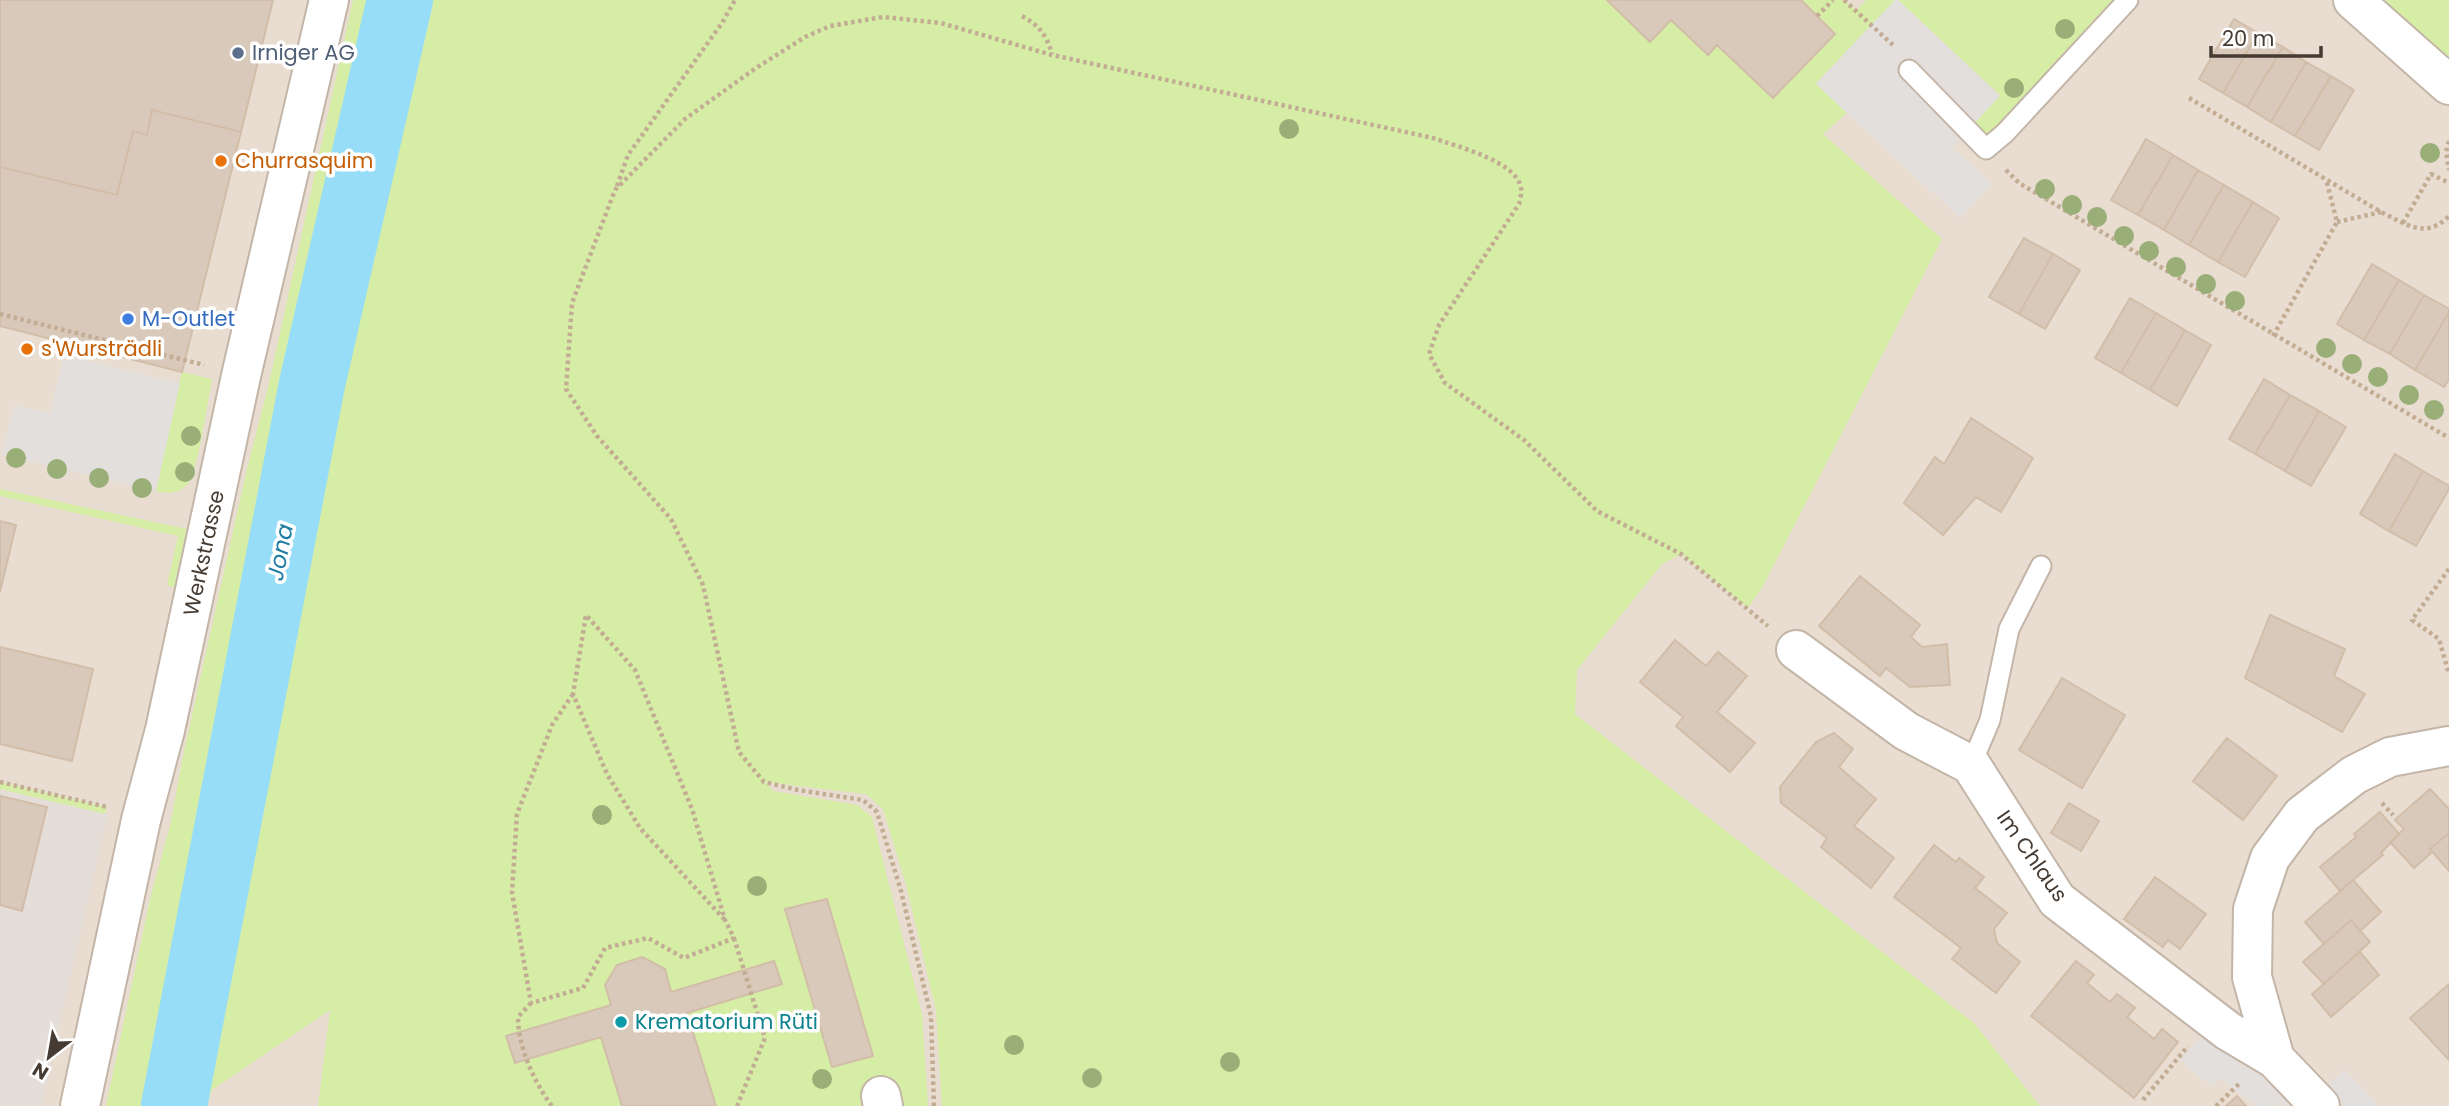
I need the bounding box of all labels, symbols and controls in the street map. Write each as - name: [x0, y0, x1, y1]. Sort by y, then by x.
- scale bar: [2211, 14, 2321, 58]
- text: 20 m: [2222, 24, 2275, 53]
- place label: Irniger AG: [252, 38, 355, 67]
- marker: Irniger AG: [230, 45, 246, 61]
- place label: Churrasquim: [235, 146, 373, 175]
- marker: Churrasquim: [213, 153, 229, 169]
- place label: M-Outlet: [142, 304, 235, 333]
- marker: M-Outlet: [120, 311, 136, 327]
- place label: s'Wursträdli: [41, 334, 162, 363]
- marker: s'Wursträdli: [19, 341, 35, 357]
- street label: Werkstrasse: [176, 487, 231, 618]
- water label: Jona: [259, 521, 301, 583]
- street label: Im Chlaus: [1990, 804, 2075, 907]
- place label: Krematorium Rüti: [635, 1007, 818, 1036]
- marker: Krematorium Rüti: [613, 1014, 629, 1030]
- north arrow: [14, 1022, 84, 1092]
- text: N: [27, 1056, 54, 1086]

